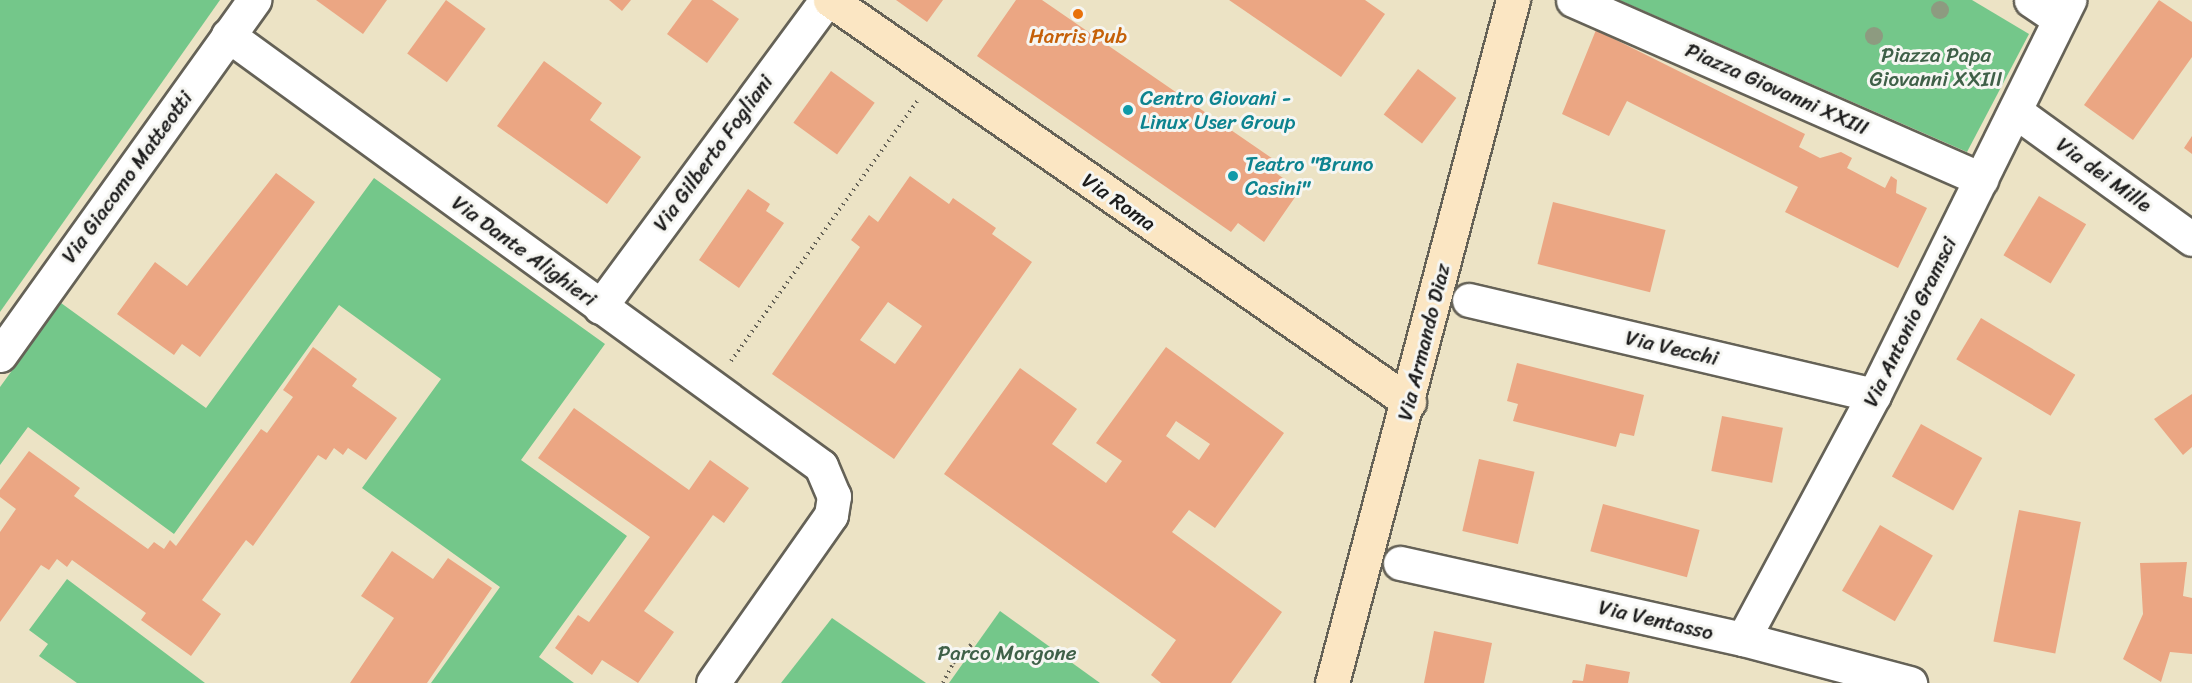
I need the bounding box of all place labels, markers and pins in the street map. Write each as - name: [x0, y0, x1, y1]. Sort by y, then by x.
- marker: Harris Pub: [1071, 7, 1085, 21]
- place label: Harris Pub: [1029, 23, 1127, 49]
- place label: Centro Giovani - Linux User Group: [1140, 85, 1297, 135]
- marker: Centro Giovani - Linux User Group: [1121, 103, 1135, 117]
- place label: Teatro "Bruno Casini": [1245, 151, 1374, 201]
- marker: Teatro "Bruno Casini": [1226, 169, 1240, 183]

